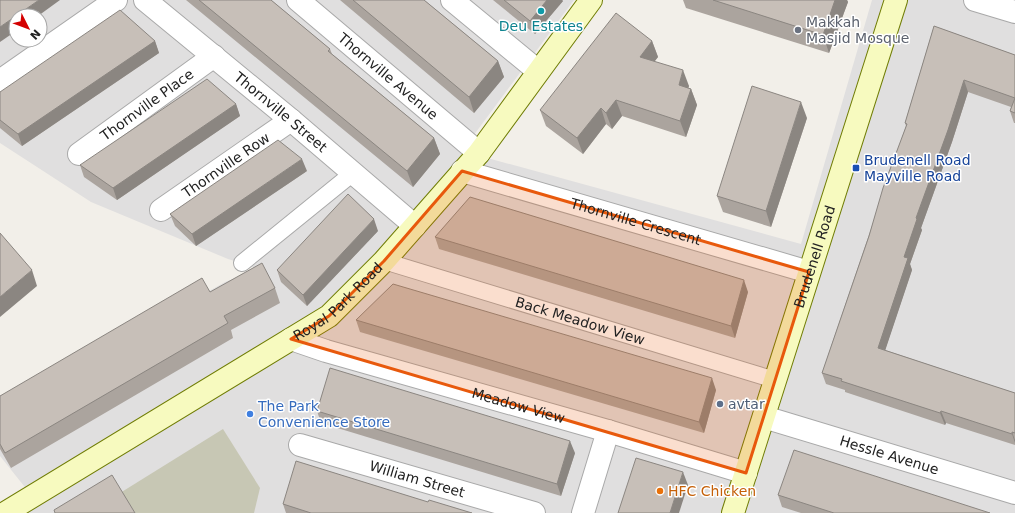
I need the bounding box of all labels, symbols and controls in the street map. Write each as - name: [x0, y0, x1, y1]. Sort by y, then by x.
- marker: Deu Estates: [536, 6, 546, 16]
- north arrow: [8, 8, 48, 48]
- place label: Makkah Masjid Mosque: [806, 14, 909, 46]
- place label: Deu Estates: [499, 18, 583, 34]
- marker: Makkah Masjid Mosque: [793, 25, 803, 35]
- text: N: [27, 27, 43, 42]
- street label: Thornville Avenue: [334, 29, 441, 123]
- street label: Thornville Place: [97, 66, 196, 144]
- street label: Thornville Street: [230, 68, 331, 156]
- street label: Thornville Row: [178, 129, 273, 201]
- place label: Brudenell Road Mayville Road: [864, 152, 971, 184]
- marker: Brudenell Road Mayville Road: [851, 163, 861, 173]
- street label: Thornville Crescent: [568, 195, 703, 248]
- street label: Brudenell Road: [791, 203, 838, 310]
- street label: Royal Park Road: [290, 259, 386, 344]
- street label: Back Meadow View: [513, 293, 647, 348]
- street label: Meadow View: [470, 385, 567, 426]
- place label: avtar: [728, 396, 765, 412]
- place label: The Park Convenience Store: [257, 398, 390, 430]
- marker: avtar: [715, 399, 725, 409]
- marker: The Park Convenience Store: [245, 409, 255, 419]
- street label: Hessle Avenue: [838, 432, 941, 478]
- street label: William Street: [368, 458, 467, 501]
- place label: HFC Chicken: [668, 483, 756, 499]
- marker: HFC Chicken: [655, 486, 665, 496]

